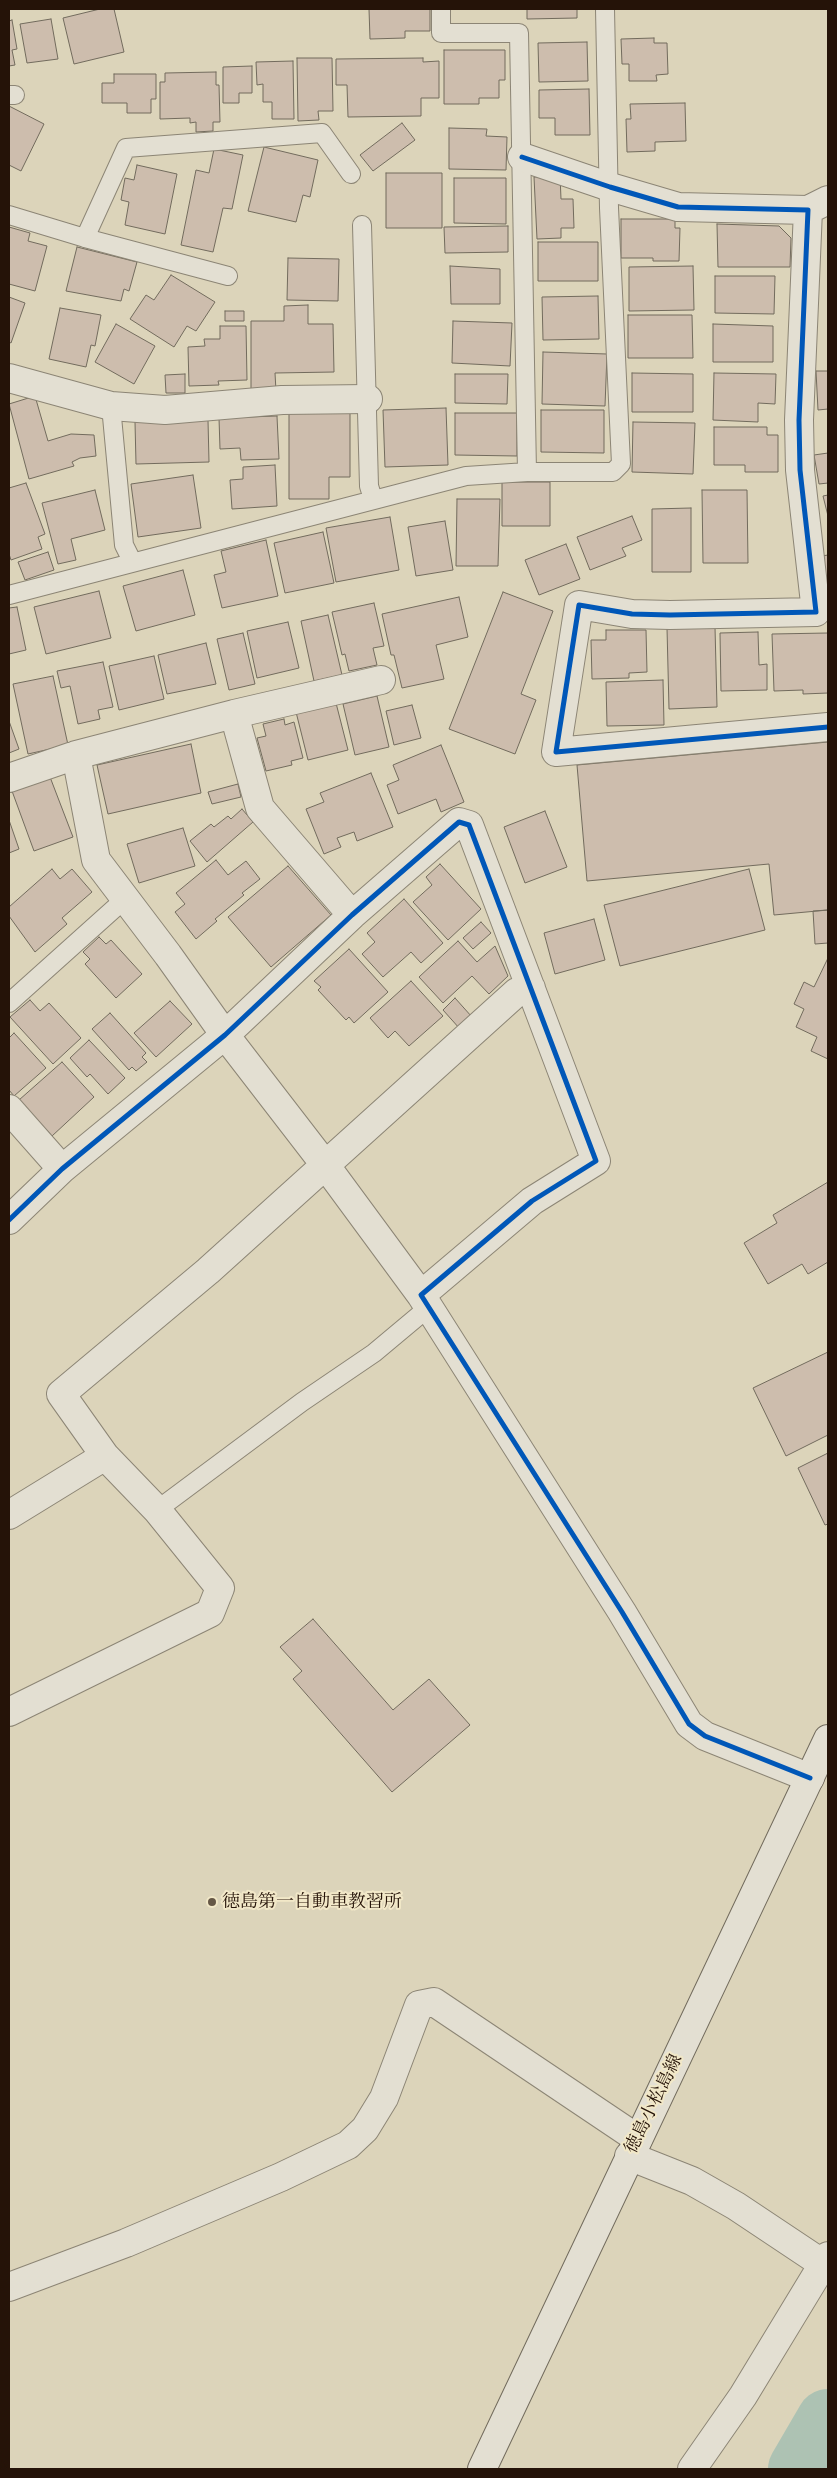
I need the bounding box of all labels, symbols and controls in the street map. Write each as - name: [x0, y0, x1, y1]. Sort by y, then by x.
- place label: 徳島第一自動車教習所: [222, 1891, 402, 1913]
- marker: 徳島第一自動車教習所: [206, 1896, 218, 1908]
- street label: 徳島小松島線: [621, 2051, 687, 2157]

